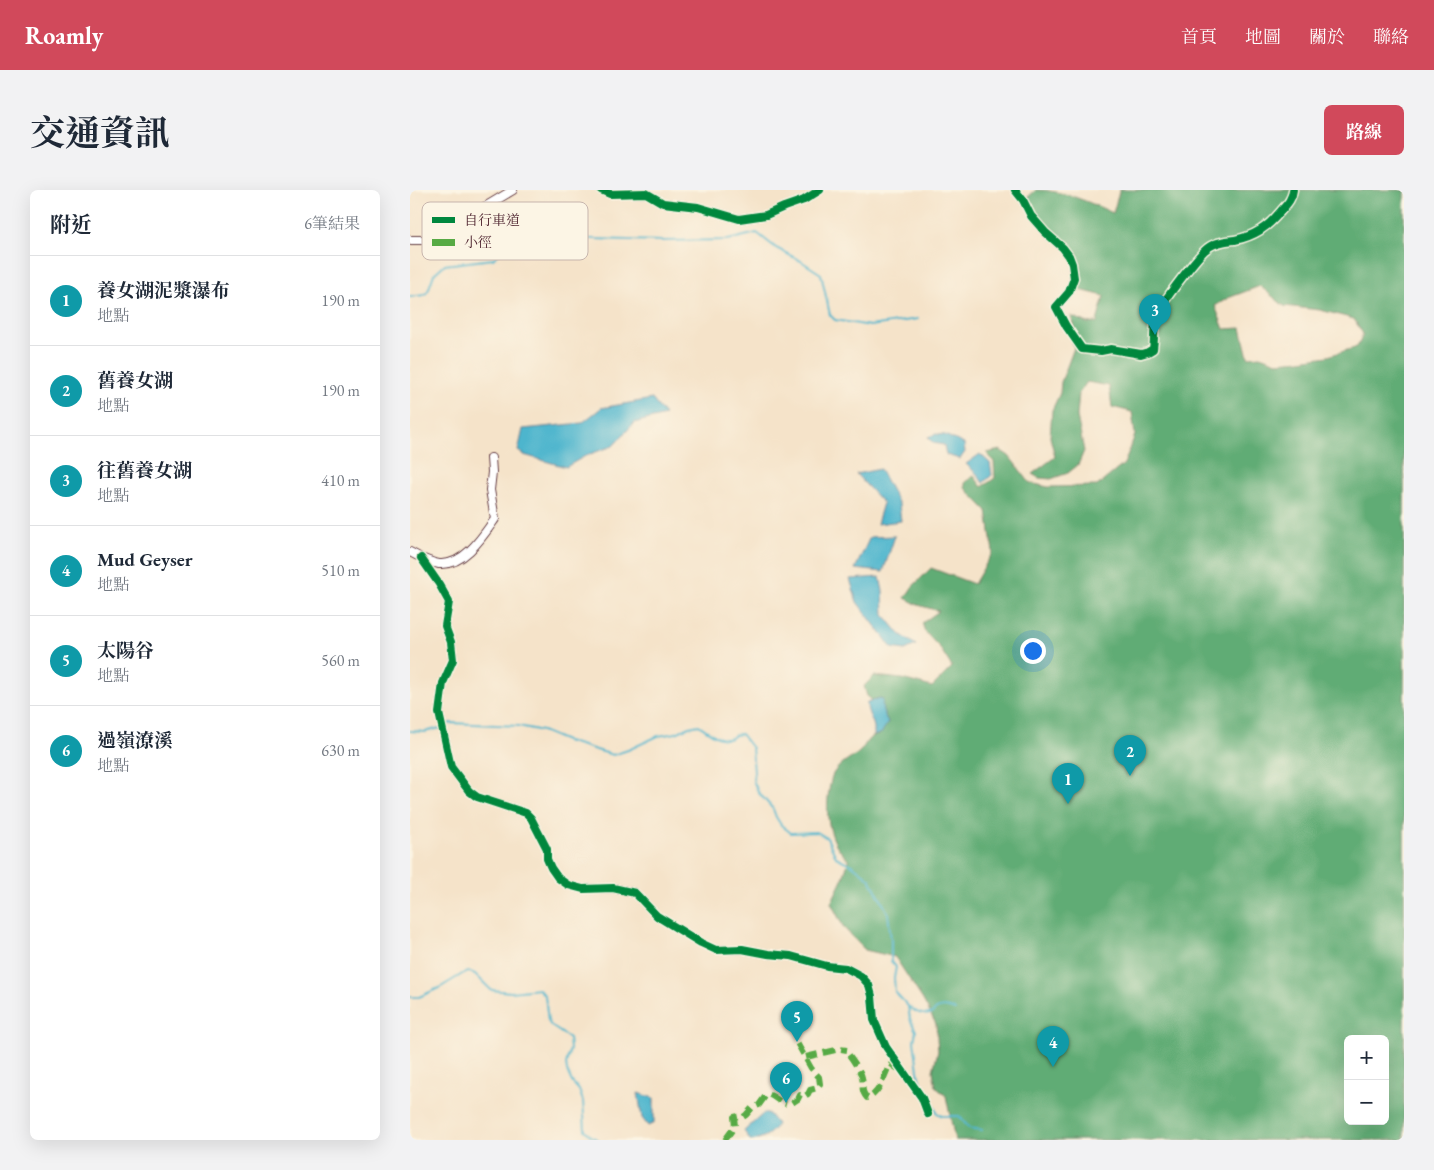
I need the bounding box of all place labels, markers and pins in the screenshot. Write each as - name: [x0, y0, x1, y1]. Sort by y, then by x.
- pin: 3: [1139, 294, 1171, 335]
- pin: 2: [1114, 735, 1146, 776]
- pin: 1: [1052, 763, 1084, 804]
- pin: 5: [781, 1001, 813, 1042]
- pin: 4: [1037, 1026, 1069, 1067]
- pin: 6: [770, 1062, 802, 1103]

